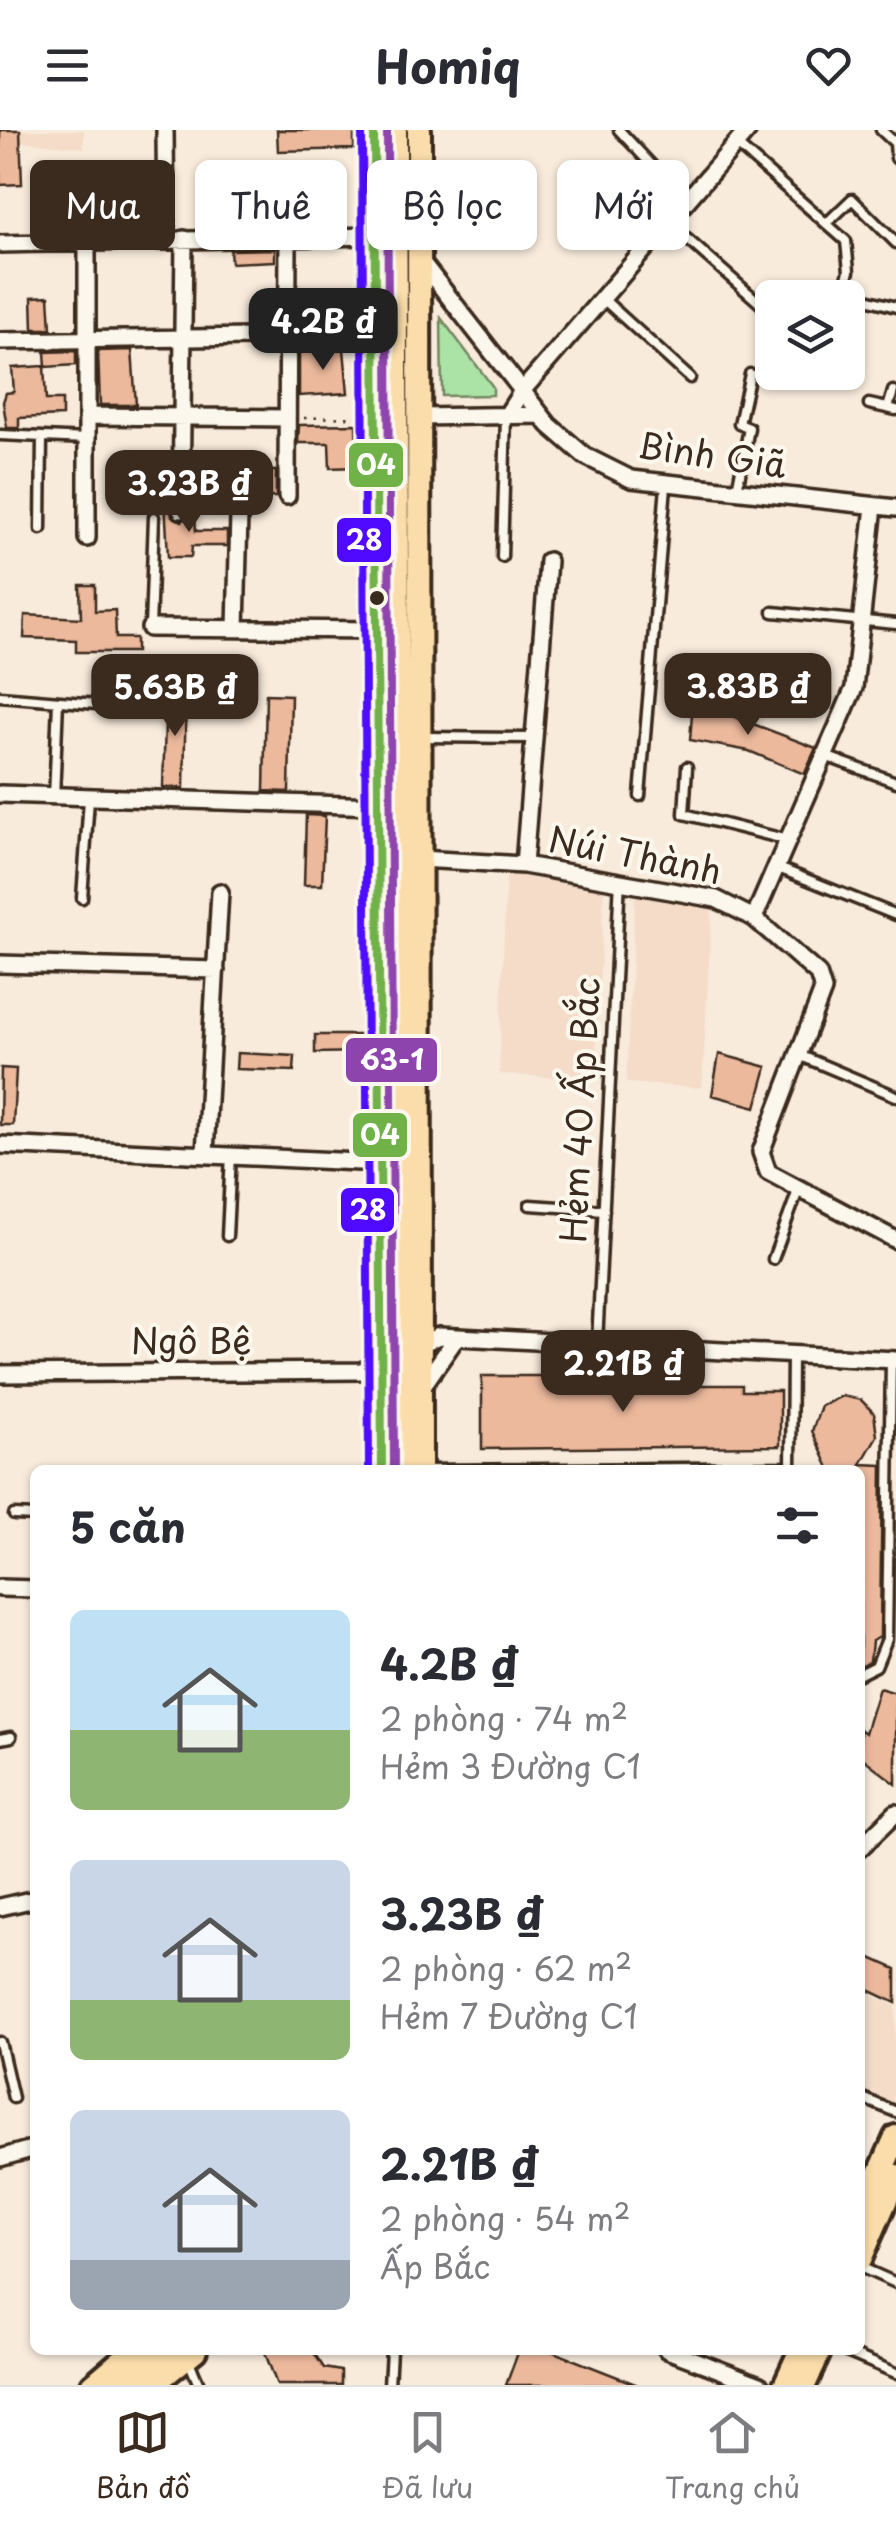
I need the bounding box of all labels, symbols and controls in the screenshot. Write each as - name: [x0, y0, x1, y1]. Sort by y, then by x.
- text: Homiq: [375, 31, 521, 99]
- icon: menu: [40, 38, 95, 93]
- icon: heart: [801, 38, 856, 93]
- chip: Mua: [30, 160, 175, 250]
- chip: Thuê: [195, 160, 347, 250]
- chip: Bộ lọc: [367, 160, 537, 250]
- chip: Mới: [557, 160, 689, 250]
- map controls: [755, 280, 865, 390]
- button: layers: [755, 280, 865, 390]
- pin: 4.2B ₫: [242, 288, 404, 373]
- text: 4.2B ₫: [271, 296, 375, 344]
- street label: Bình Giã: [635, 417, 791, 490]
- line badge: 04: [347, 441, 405, 489]
- text: 04: [356, 442, 396, 485]
- pin: 3.23B ₫: [97, 450, 281, 535]
- text: 3.23B ₫: [127, 458, 251, 506]
- line badge: 28: [335, 516, 393, 564]
- text: 28: [345, 517, 383, 560]
- unlabelled marker: [367, 588, 387, 608]
- pin: 3.83B ₫: [656, 653, 840, 738]
- pin: 5.63B ₫: [83, 654, 267, 739]
- text: 3.83B ₫: [686, 661, 810, 709]
- text: 5.63B ₫: [113, 662, 237, 710]
- street label: Núi Thành: [545, 811, 726, 896]
- street label: Hẻm 40 Ấp Bắc: [545, 976, 612, 1244]
- line badge: 63-1: [344, 1036, 439, 1084]
- text: 63-1: [360, 1037, 424, 1080]
- line badge: 04: [351, 1111, 409, 1159]
- text: 04: [360, 1112, 400, 1155]
- line badge: 28: [339, 1186, 396, 1234]
- text: 28: [349, 1187, 387, 1230]
- street label: Ngô Bệ: [131, 1313, 251, 1366]
- pin: 2.21B ₫: [531, 1330, 715, 1415]
- text: 2.21B ₫: [563, 1338, 683, 1386]
- text: 5 căn: [70, 1494, 186, 1557]
- icon: filters: [770, 1498, 825, 1553]
- text: 4.2B ₫: [380, 1631, 517, 1694]
- icon: home: [150, 1650, 270, 1770]
- text: 2 phòng · 74 m²: [380, 1694, 628, 1742]
- text: Hẻm 3 Đường C1: [380, 1742, 641, 1790]
- text: 3.23B ₫: [380, 1881, 543, 1944]
- icon: home: [150, 1900, 270, 2020]
- text: 2 phòng · 62 m²: [380, 1944, 632, 1992]
- text: Hẻm 7 Đường C1: [380, 1992, 638, 2040]
- text: 2.21B ₫: [380, 2131, 538, 2194]
- icon: home: [150, 2150, 270, 2270]
- text: 2 phòng · 54 m²: [380, 2194, 631, 2242]
- text: Ấp Bắc: [380, 2242, 490, 2290]
- tab: Bản đồ: [96, 2405, 190, 2508]
- tab: Đã lưu: [382, 2405, 473, 2508]
- tab: Trang chủ: [665, 2405, 800, 2508]

